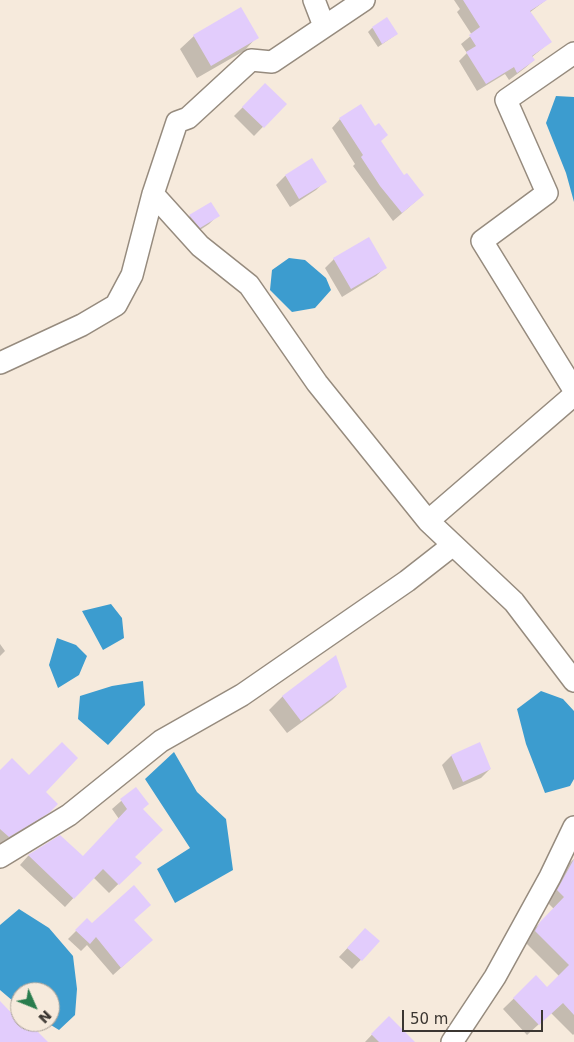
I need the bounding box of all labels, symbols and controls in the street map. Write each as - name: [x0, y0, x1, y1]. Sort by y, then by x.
- north arrow: [10, 982, 60, 1032]
- scale bar: [404, 1000, 545, 1032]
- text: N: [35, 1007, 55, 1026]
- text: 50 m: [410, 1010, 448, 1028]

